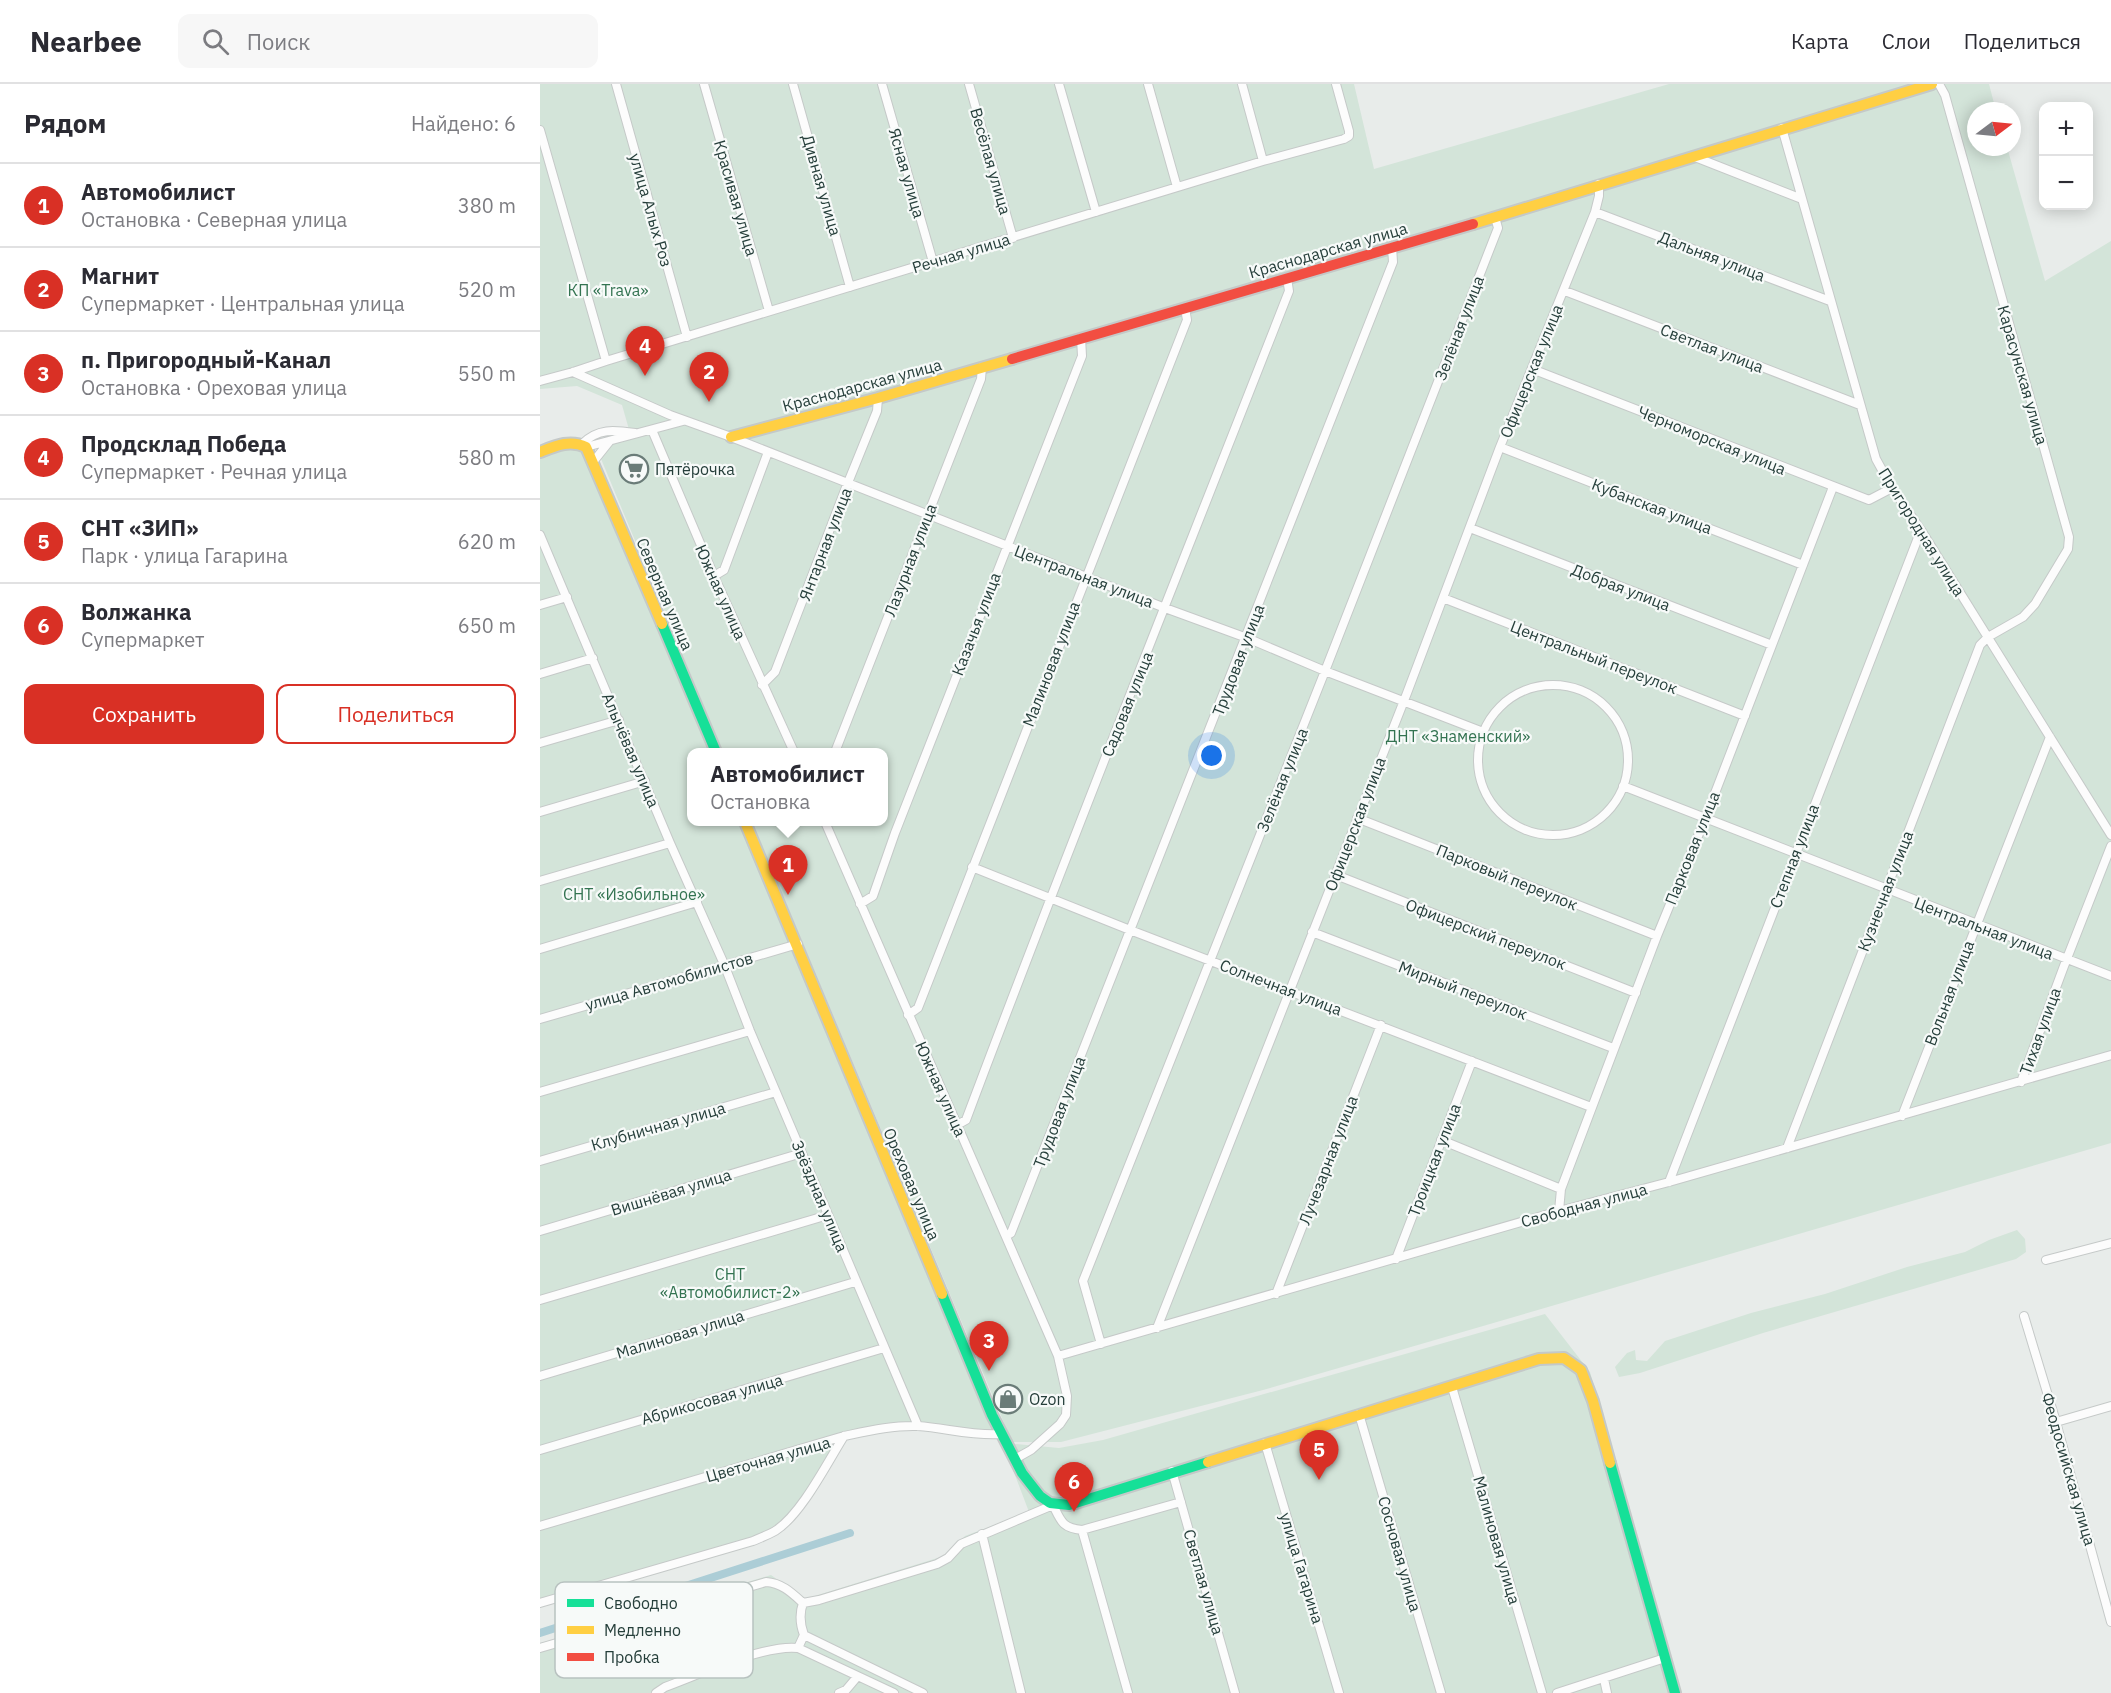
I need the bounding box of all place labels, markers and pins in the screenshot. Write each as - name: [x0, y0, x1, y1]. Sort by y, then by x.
- pin: 4: [626, 326, 664, 376]
- pin: 2: [690, 352, 728, 402]
- supermarket icon: Пятёрочка: [618, 453, 650, 485]
- place label: Пятёрочка: [655, 459, 735, 479]
- pin: 1: [768, 846, 808, 895]
- pin: 3: [970, 1322, 1008, 1371]
- shop icon: Ozon: [992, 1383, 1024, 1415]
- place label: Ozon: [1029, 1389, 1066, 1409]
- pin: 5: [1300, 1430, 1338, 1480]
- pin: 6: [1054, 1462, 1094, 1512]

